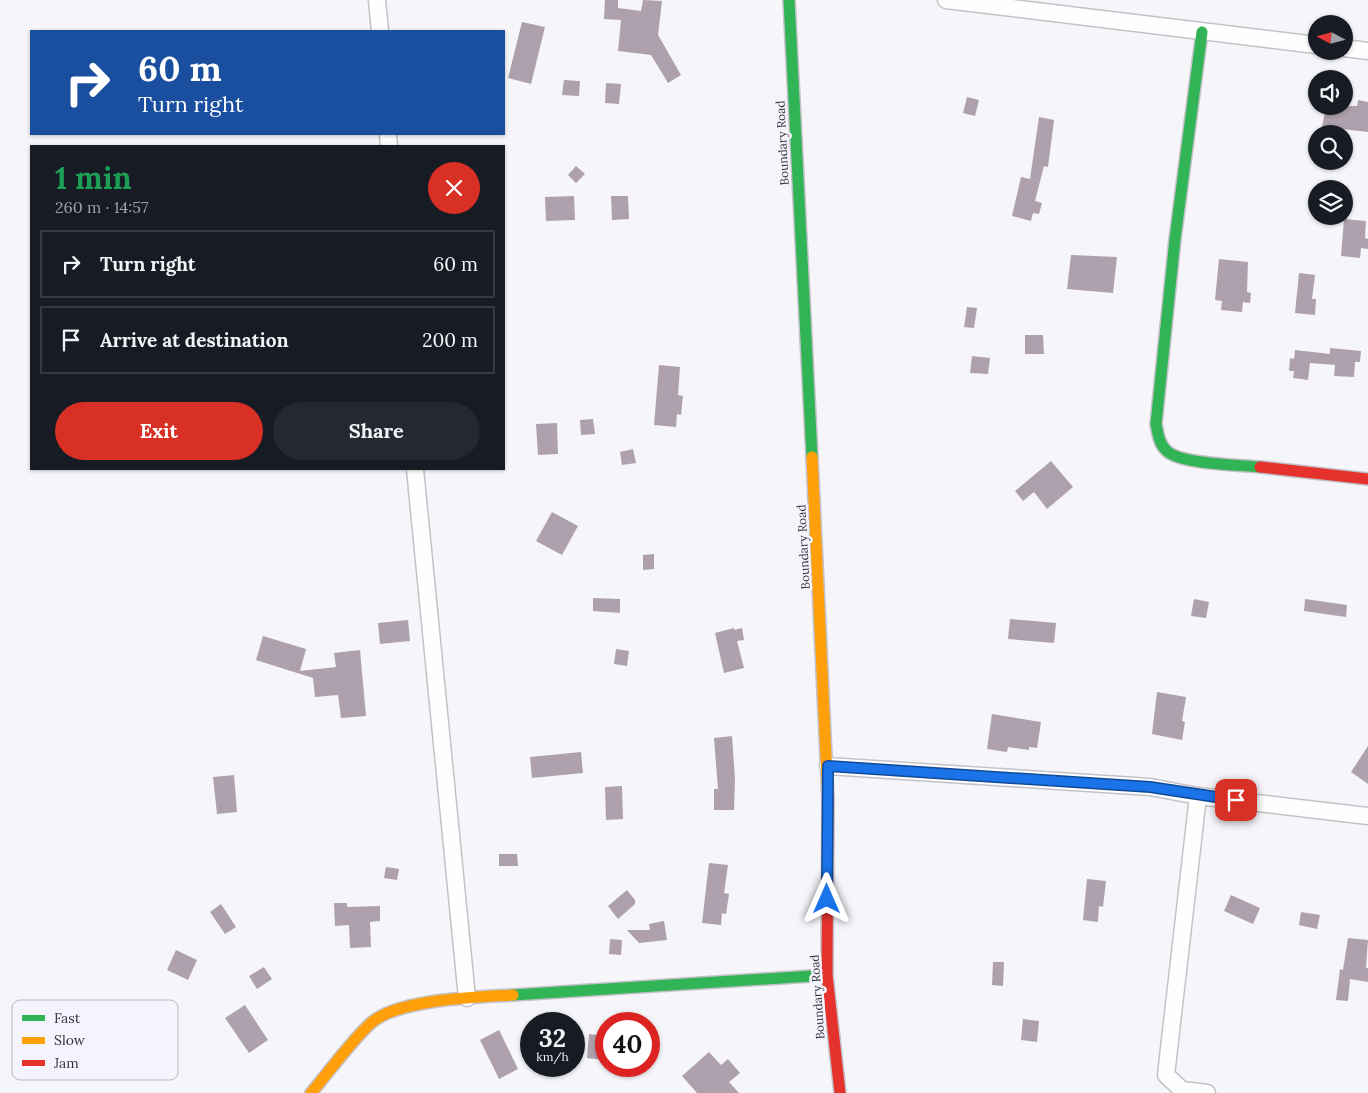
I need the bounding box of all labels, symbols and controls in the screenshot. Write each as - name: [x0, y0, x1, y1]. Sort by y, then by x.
- north arrow: [1308, 15, 1352, 60]
- map controls: [1308, 15, 1353, 225]
- text: 60 m: [138, 46, 222, 91]
- icon: right: [55, 50, 120, 115]
- button: sound: [1308, 70, 1353, 115]
- text: Turn right: [138, 90, 243, 118]
- street label: Boundary Road: [772, 100, 792, 186]
- button: search: [1308, 125, 1353, 170]
- text: 1 min: [55, 159, 132, 197]
- button: close: [428, 162, 480, 214]
- button: layers: [1308, 180, 1353, 225]
- text: 260 m · 14:57: [55, 197, 148, 217]
- icon: right: [57, 250, 85, 278]
- text: Turn right: [100, 252, 196, 276]
- text: 60 m: [433, 252, 478, 276]
- icon: arrive: [57, 326, 85, 354]
- text: Arrive at destination: [100, 328, 289, 352]
- text: 200 m: [422, 328, 478, 352]
- button: Exit: [55, 402, 263, 460]
- button: Share: [273, 402, 480, 460]
- street label: Boundary Road: [793, 504, 813, 590]
- pin: [1215, 779, 1257, 821]
- icon: arrive: [1222, 786, 1250, 814]
- position arrow: [800, 872, 852, 924]
- street label: Boundary Road: [807, 954, 827, 1040]
- legend: [12, 1000, 178, 1080]
- text: Fast: [54, 1009, 81, 1027]
- speed limit sign: 40: [595, 1012, 660, 1077]
- text: 32: [539, 1022, 566, 1054]
- text: Slow: [54, 1031, 86, 1049]
- text: km/h: [536, 1049, 569, 1064]
- text: Jam: [53, 1054, 79, 1072]

